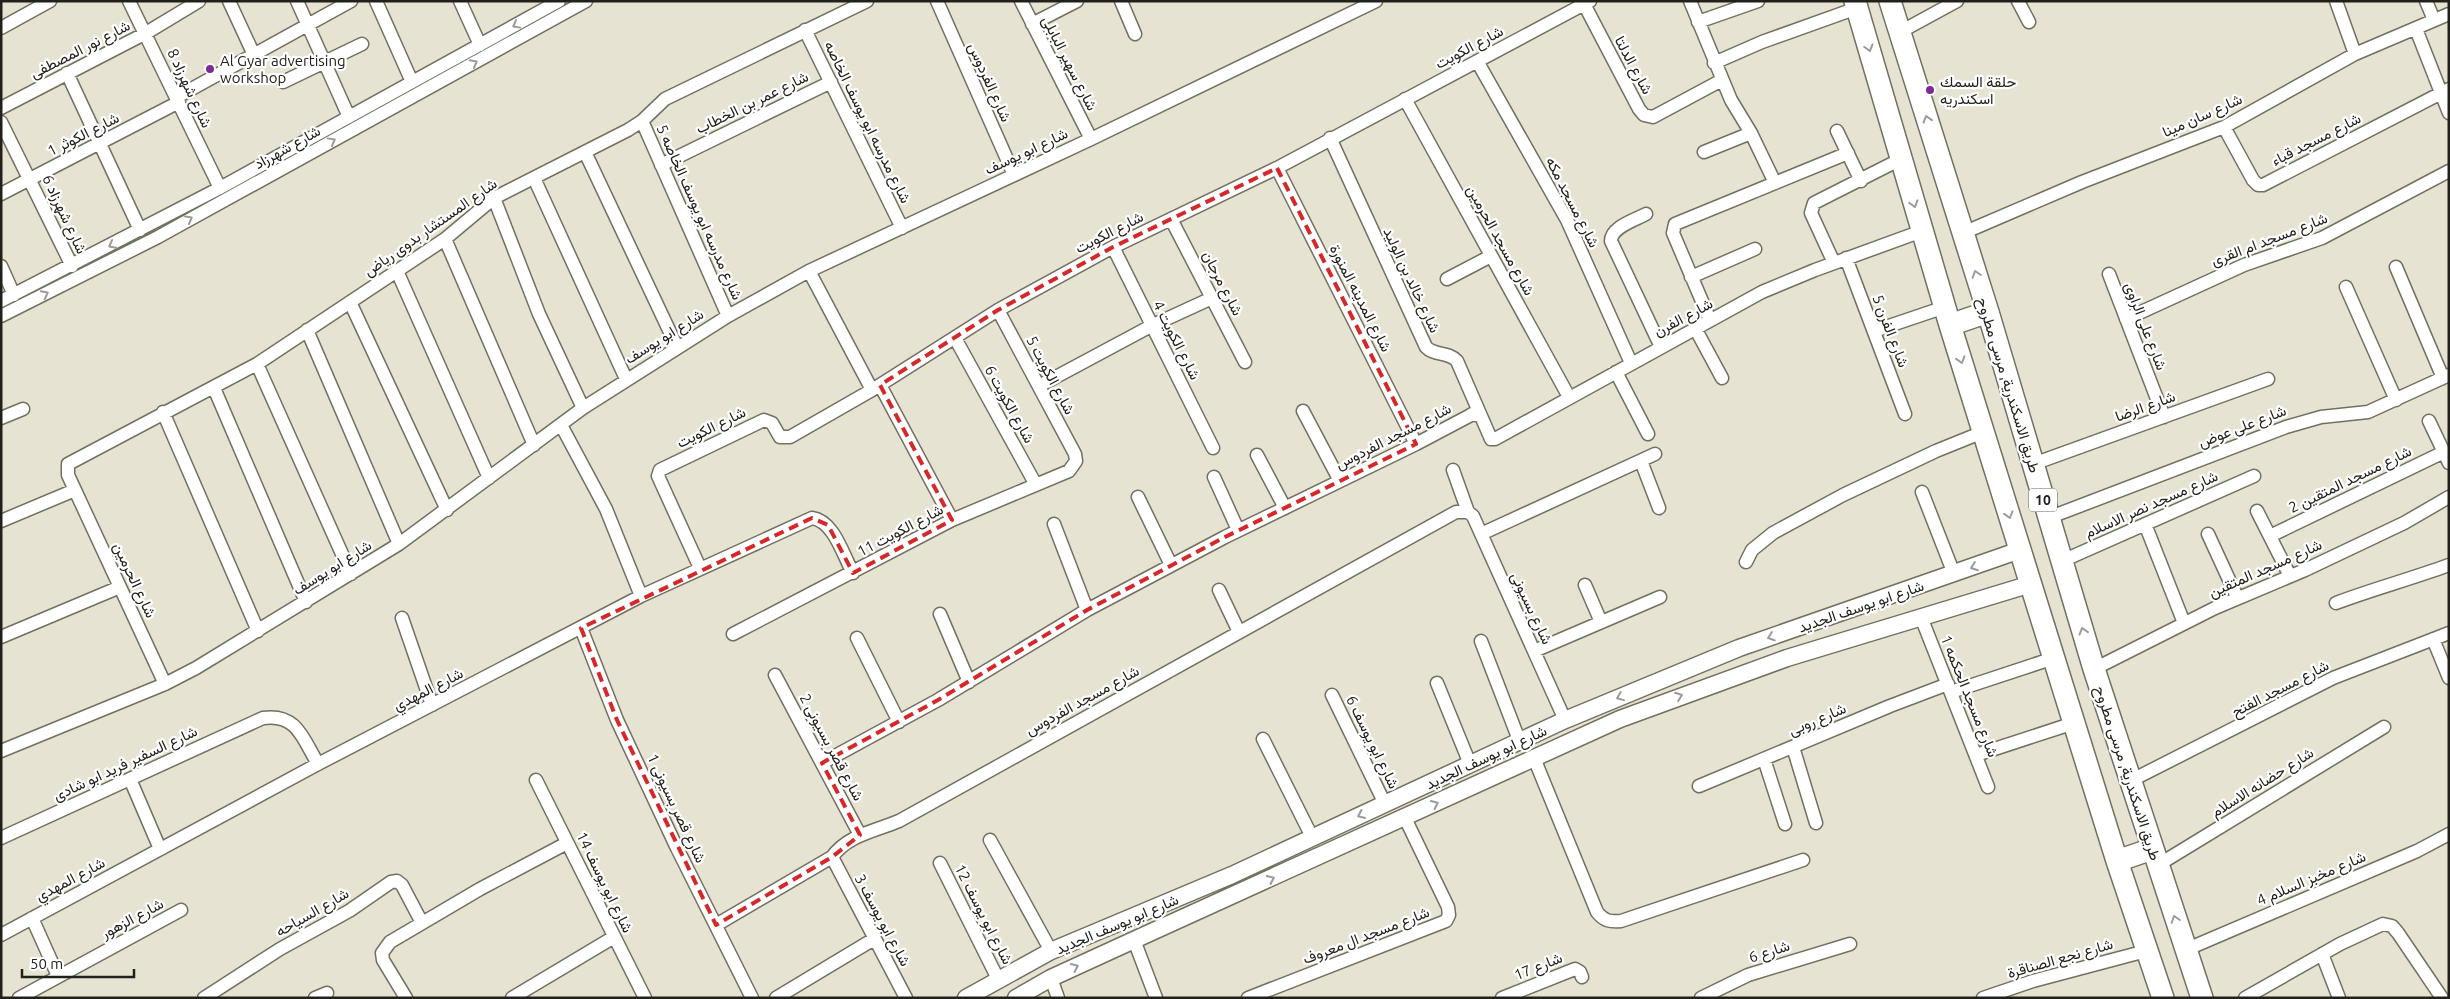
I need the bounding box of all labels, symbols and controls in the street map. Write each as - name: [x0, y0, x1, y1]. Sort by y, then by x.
- street label: شارع سهير البابلى: [1036, 13, 1101, 115]
- street label: شارع نور المصطفى: [27, 16, 134, 84]
- one-way arrow: [512, 19, 521, 29]
- street label: شارع الكويت: [1432, 22, 1507, 75]
- street label: شارع الدلتا: [1609, 33, 1656, 99]
- street label: شارع مدرسه ابو يوسف الخاصه: [819, 38, 915, 207]
- street label: شارع الفردوس: [962, 40, 1015, 126]
- one-way arrow: [1863, 43, 1873, 52]
- street label: شارع شهرزاد 8: [162, 46, 216, 132]
- place label: Al Gyar advertising workshop: [220, 52, 346, 86]
- one-way arrow: [469, 59, 478, 69]
- marker: Al Gyar advertising workshop: [204, 63, 216, 75]
- street label: شارع عمر بن الخطاب: [693, 67, 813, 139]
- place label: حلقة السمك اسكندريه: [1940, 73, 2016, 108]
- marker: حلقة السمك اسكندريه: [1924, 84, 1936, 96]
- street label: شارع سان مينا: [2160, 90, 2246, 143]
- street label: شارع الكوثر 1: [44, 109, 123, 162]
- street label: شارع مسجد قباء: [2268, 109, 2365, 171]
- one-way arrow: [1923, 115, 1933, 123]
- street label: شارع شهرزاد: [251, 122, 325, 175]
- street label: شارع مدرسه ابو يوسف الخاصه 5: [651, 122, 746, 304]
- street label: شارع ابو يوسف: [982, 124, 1072, 180]
- one-way arrow: [326, 137, 335, 147]
- street label: شارع مسجد مكه: [1540, 154, 1603, 252]
- street label: شارع شهرزاد 6: [37, 172, 91, 258]
- street label: شارع المستشار بدوى رياض: [360, 174, 502, 282]
- street label: شارع مسجد الحرمين: [1461, 182, 1538, 300]
- one-way arrow: [1909, 199, 1919, 208]
- street label: شارع الكويت: [1072, 207, 1147, 259]
- street label: شارع مسجد ام القرى: [2208, 209, 2331, 272]
- one-way arrow: [184, 216, 193, 226]
- street label: شارع خالد بن الوليد: [1377, 225, 1444, 337]
- one-way arrow: [108, 239, 117, 249]
- street label: شارع المدينه المنورة: [1324, 242, 1395, 356]
- street label: شارع مرجان: [1197, 248, 1247, 320]
- one-way arrow: [1971, 270, 1981, 278]
- street label: شارع على الراوى: [2119, 280, 2171, 374]
- one-way arrow: [40, 290, 49, 300]
- street label: شارع الفرن 5: [1867, 292, 1913, 371]
- street label: شارع الفرن: [1651, 294, 1717, 342]
- street label: طريق الاسكندرية, مرسى مطروح: [1971, 295, 2044, 476]
- street label: شارع الكويت 4: [1147, 298, 1204, 384]
- street label: شارع ابو يوسف: [622, 305, 708, 369]
- street label: شارع الكويت 5: [1021, 333, 1079, 419]
- one-way arrow: [1955, 355, 1965, 363]
- street label: شارع الكويت 6: [979, 362, 1038, 447]
- street label: شارع الرضا: [2113, 387, 2178, 427]
- street label: شارع مسجد الفردوس: [1332, 399, 1455, 475]
- street label: شارع على عوض: [2196, 401, 2289, 453]
- street label: شارع الكويت: [674, 403, 750, 454]
- street label: شارع مسجد المتقين 2: [2286, 442, 2415, 519]
- street label: شارع مسجد نصر الاسلام: [2082, 467, 2222, 544]
- road number: 10: [2029, 488, 2057, 512]
- street label: شارع الكويت 11: [854, 500, 947, 562]
- one-way arrow: [2004, 510, 2014, 518]
- street label: شارع مسجد المتقين: [2206, 535, 2326, 603]
- street label: شارع ابو يوسف: [290, 536, 376, 600]
- street label: شارع الحرمين: [107, 540, 160, 622]
- one-way arrow: [1971, 561, 1979, 571]
- street label: شارع بسيونى: [1505, 569, 1556, 648]
- street label: شارع ابو يوسف الجديد: [1796, 576, 1927, 638]
- one-way arrow: [2078, 627, 2088, 635]
- one-way arrow: [1768, 632, 1776, 642]
- street label: شارع مسجد الحكمه 1: [1935, 633, 2002, 761]
- street label: شارع مسجد الفتح: [2229, 656, 2333, 723]
- street label: شارع مسجد الفردوس: [1022, 662, 1143, 741]
- street label: شارع المهدي: [390, 664, 468, 718]
- street label: طريق الاسكندرية, مرسى مطروح: [2089, 684, 2164, 864]
- street label: شارع قصر بسيونى 2: [794, 691, 867, 805]
- one-way arrow: [1616, 691, 1625, 701]
- one-way arrow: [1675, 692, 1683, 702]
- street label: شارع ابو يوسف 6: [1340, 693, 1403, 793]
- street label: شارع روبى: [1786, 699, 1850, 741]
- street label: شارع ابو يوسف الجديد: [1423, 721, 1551, 795]
- street label: شارع السفير فريد ابو شادى: [50, 722, 201, 807]
- street label: شارع حضانه الاسلام: [2208, 744, 2318, 823]
- street label: شارع قصر بسيونى 1: [642, 751, 710, 867]
- one-way arrow: [1430, 800, 1439, 810]
- one-way arrow: [1357, 808, 1366, 819]
- street label: شارع ابو يوسف 14: [571, 829, 637, 937]
- street label: شارع مخبز السلام 4: [2254, 847, 2369, 911]
- street label: شارع المهدي: [32, 854, 110, 909]
- street label: شارع ابو يوسف 12: [949, 861, 1017, 968]
- street label: شارع ابو يوسف 3: [849, 871, 914, 970]
- one-way arrow: [1266, 875, 1275, 886]
- street label: شارع السياحه: [273, 884, 353, 942]
- street label: شارع ابو يوسف الجديد: [1053, 890, 1182, 960]
- street label: شارع الزهور: [97, 894, 168, 945]
- street label: شارع مسجد ال معروف: [1300, 903, 1433, 970]
- one-way arrow: [2171, 915, 2181, 923]
- street label: شارع نجع الصناقرة: [2005, 935, 2116, 984]
- street label: شارع 6: [1746, 936, 1793, 968]
- scale bar: [22, 946, 135, 978]
- street label: شارع 17: [1511, 949, 1566, 986]
- text: 50 m: [30, 955, 63, 972]
- one-way arrow: [1070, 963, 1079, 974]

